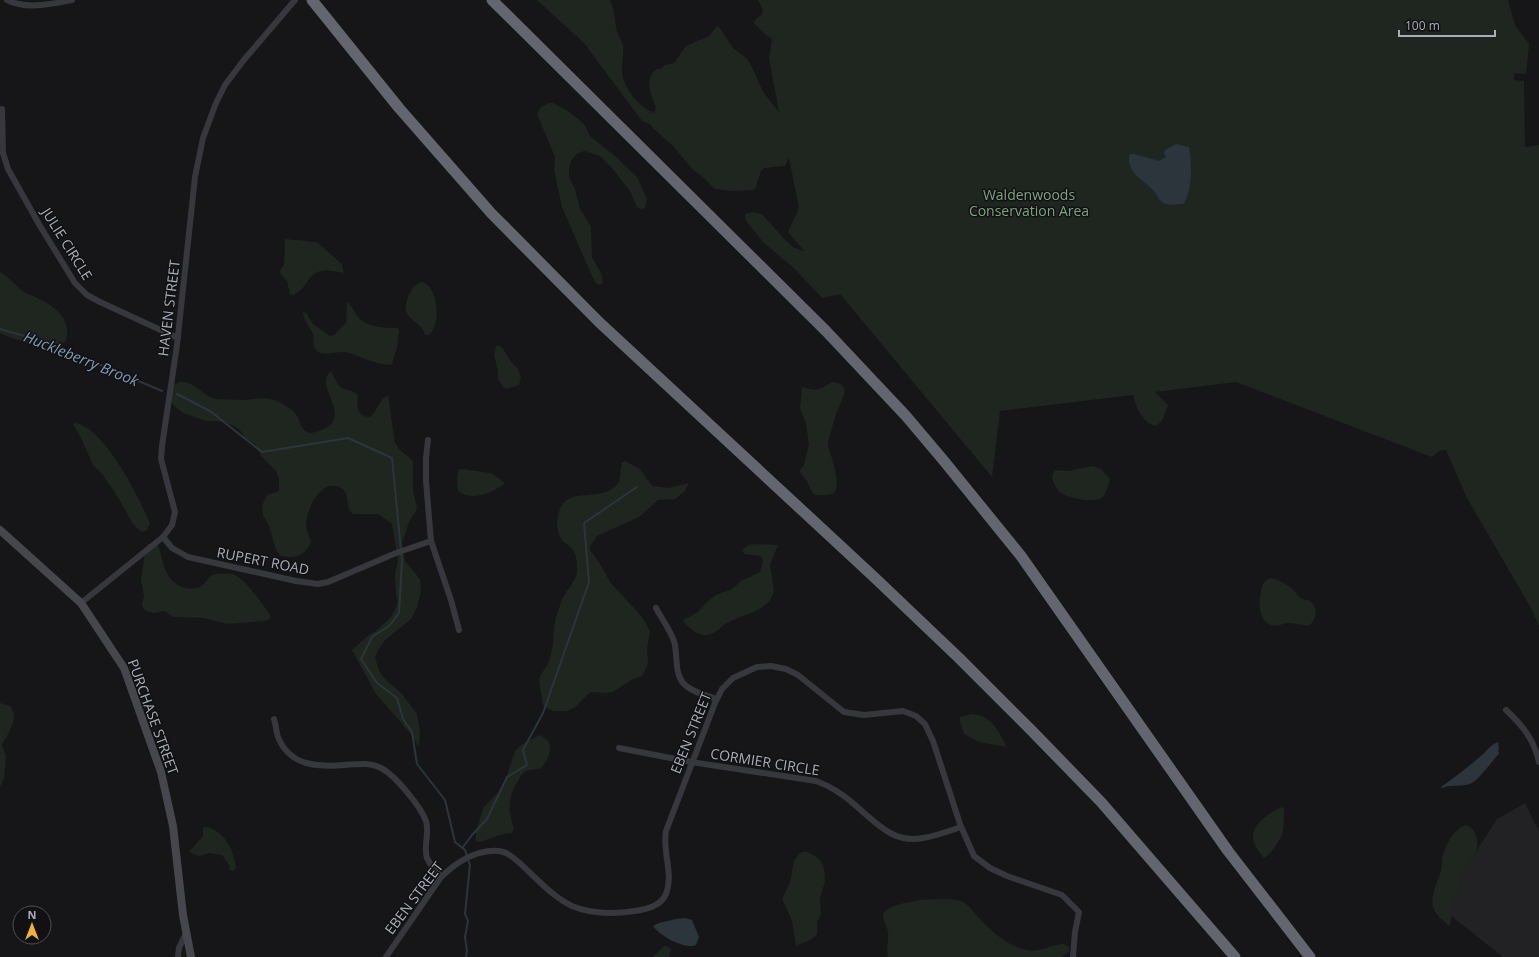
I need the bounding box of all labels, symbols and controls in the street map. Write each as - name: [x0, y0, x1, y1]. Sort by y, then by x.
- scale bar: [1399, 12, 1495, 38]
- text: 100 m: [1405, 17, 1440, 34]
- park label: Waldenwoods Conservation Area: [969, 185, 1089, 220]
- street label: JULIE CIRCLE: [37, 202, 97, 283]
- street label: HAVEN STREET: [153, 258, 184, 357]
- water label: Huckleberry Brook: [21, 326, 142, 390]
- street label: RUPERT ROAD: [215, 542, 311, 579]
- street label: PURCHASE STREET: [124, 656, 183, 778]
- street label: EBEN STREET: [666, 689, 716, 776]
- street label: CORMIER CIRCLE: [709, 744, 821, 780]
- street label: EBEN STREET: [380, 857, 447, 938]
- north arrow: [12, 905, 52, 945]
- text: N: [28, 907, 36, 922]

